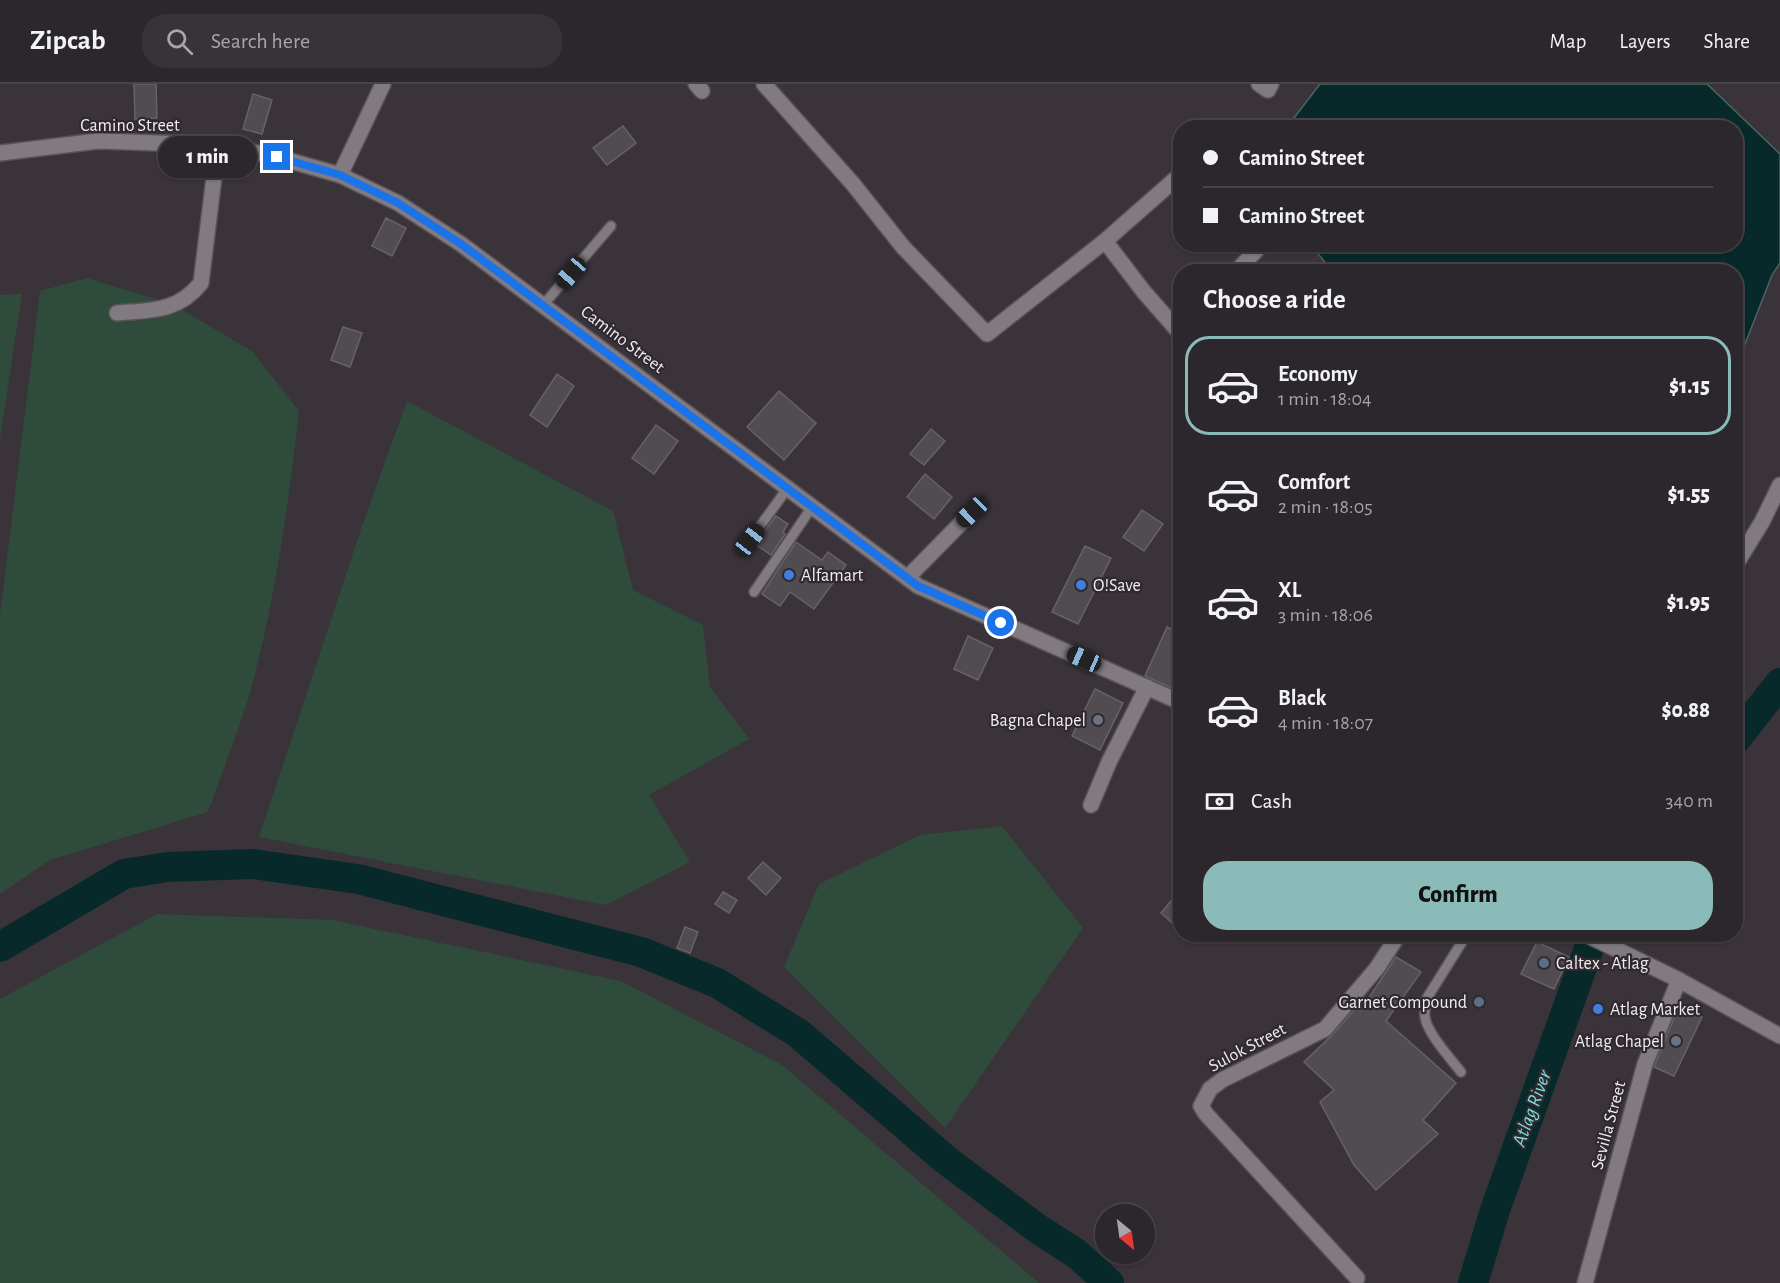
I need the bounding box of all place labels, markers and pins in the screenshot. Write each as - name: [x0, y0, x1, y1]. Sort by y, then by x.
- place label: Alfamart: [801, 567, 864, 585]
- marker: Alfamart: [782, 568, 796, 582]
- place label: O!Save: [1093, 577, 1141, 595]
- marker: O!Save: [1074, 578, 1088, 592]
- place label: Bagna Chapel: [990, 712, 1086, 730]
- marker: Bagna Chapel: [1091, 713, 1105, 727]
- place label: Caltex - Atlag: [1556, 955, 1649, 973]
- marker: Caltex - Atlag: [1537, 956, 1551, 970]
- place label: Garnet Compound: [1338, 994, 1467, 1012]
- marker: Garnet Compound: [1472, 995, 1486, 1009]
- place label: Atlag Market: [1610, 1001, 1700, 1019]
- marker: Atlag Market: [1591, 1002, 1605, 1016]
- place label: Atlag Chapel: [1575, 1033, 1664, 1051]
- marker: Atlag Chapel: [1669, 1034, 1683, 1048]

